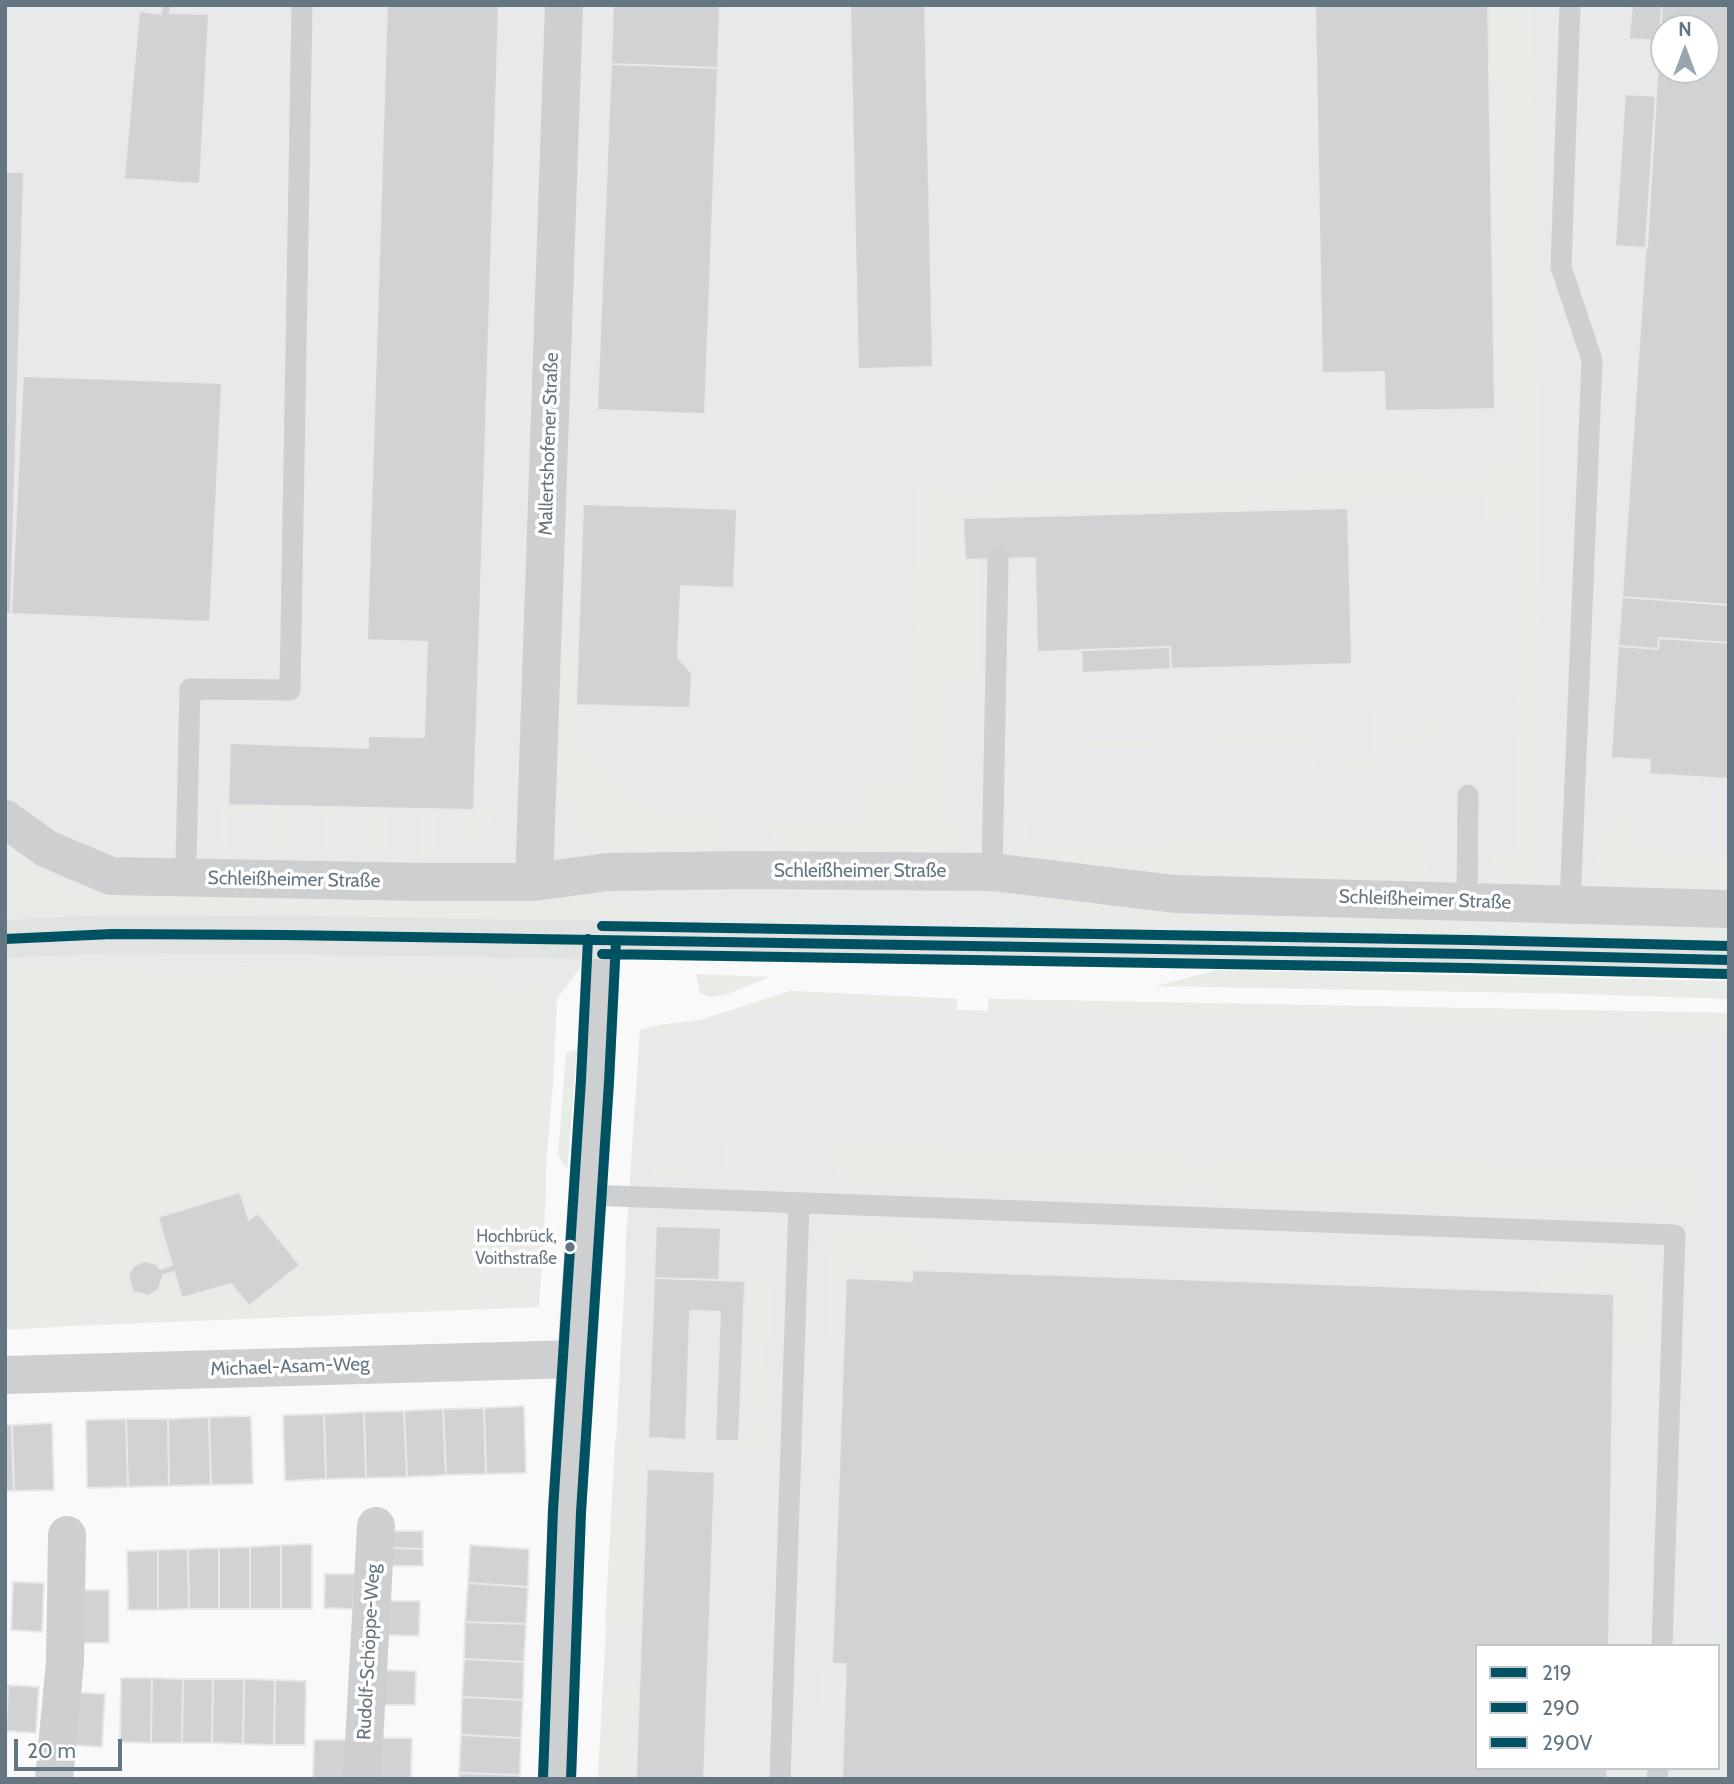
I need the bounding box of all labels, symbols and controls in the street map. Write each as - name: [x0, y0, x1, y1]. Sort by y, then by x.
- north arrow: [1650, 14, 1720, 84]
- text: N: [1678, 18, 1692, 41]
- street label: Mallertshofener Straße: [534, 352, 564, 536]
- street label: Schleißheimer Straße: [774, 860, 946, 882]
- street label: Schleißheimer Straße: [207, 867, 381, 893]
- street label: Schleißheimer Straße: [1338, 886, 1512, 914]
- place label: Hochbrück, Voithstraße: [475, 1227, 557, 1267]
- marker: Hochbrück, Voithstraße: [563, 1240, 577, 1254]
- street label: Michael-Asam-Weg: [210, 1353, 370, 1381]
- street label: Rudolf-Schöppe-Weg: [353, 1564, 385, 1740]
- legend: [1475, 1644, 1720, 1770]
- text: 219: [1542, 1660, 1572, 1685]
- text: 290: [1542, 1695, 1580, 1720]
- scale bar: [18, 1724, 126, 1768]
- text: 290V: [1542, 1730, 1592, 1755]
- text: 20 m: [27, 1738, 76, 1763]

